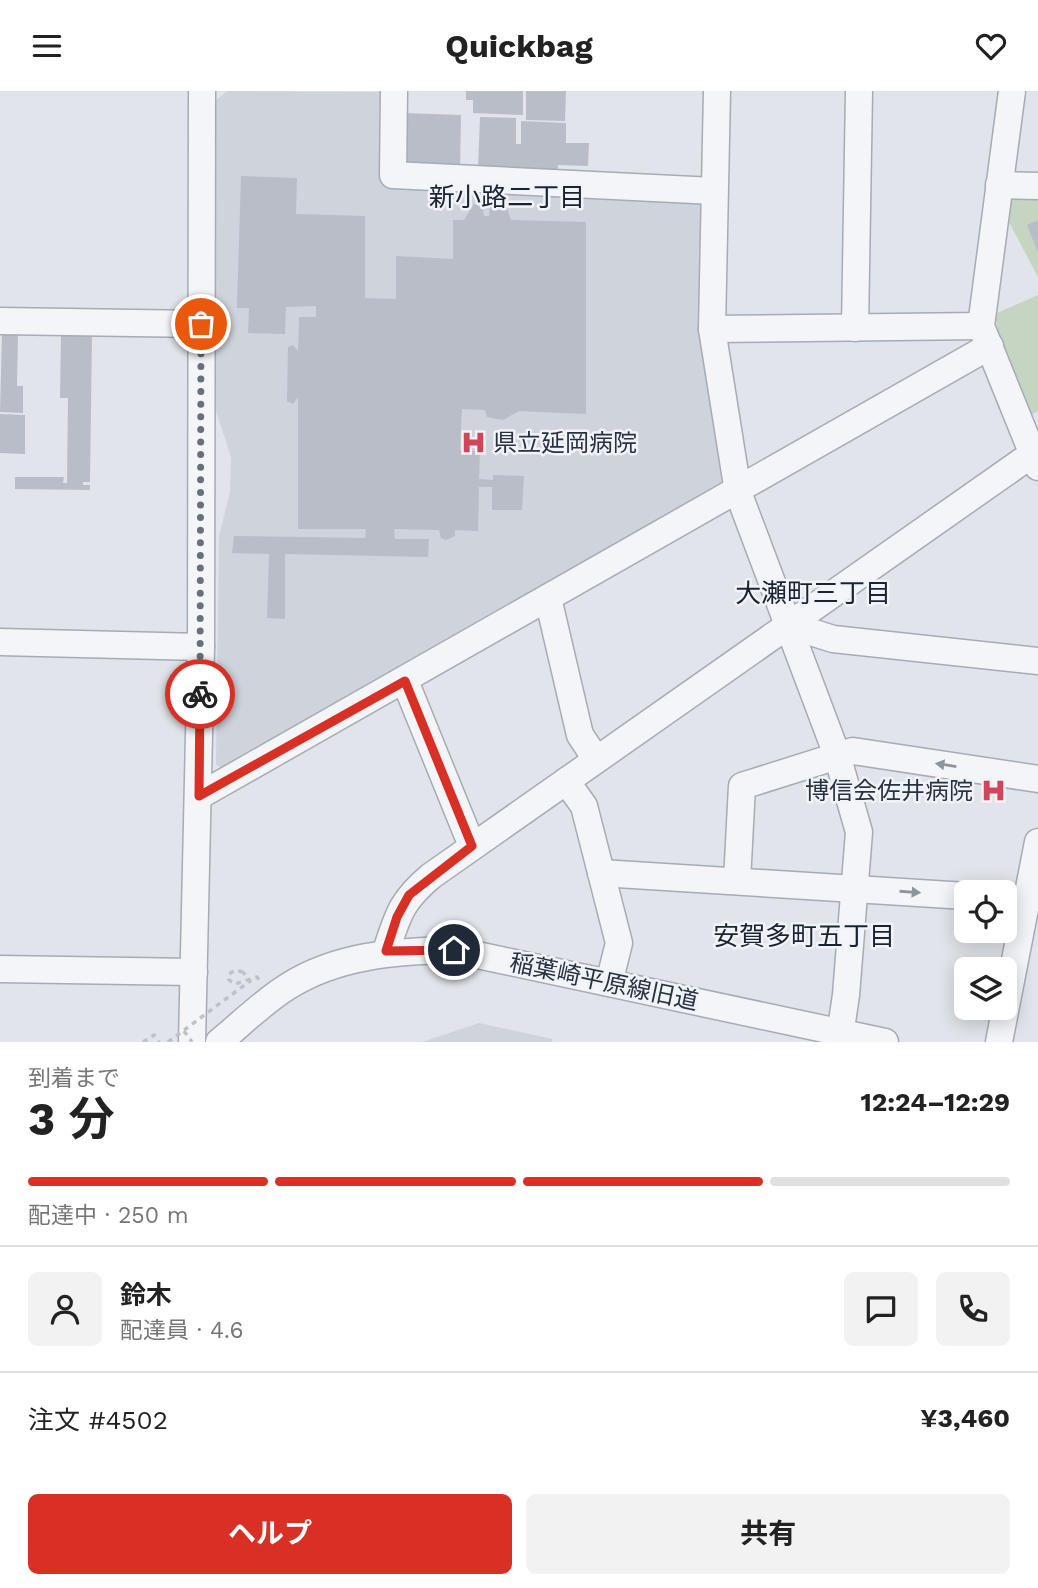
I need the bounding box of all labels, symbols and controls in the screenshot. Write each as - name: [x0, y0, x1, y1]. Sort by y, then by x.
- icon: menu: [28, 27, 66, 65]
- text: Quickbag: [445, 27, 593, 65]
- icon: heart: [972, 27, 1010, 65]
- district label: 新小路二丁目: [429, 182, 585, 212]
- pin: [171, 294, 231, 354]
- icon: bag: [182, 305, 220, 343]
- hospital icon: 県立延岡病院: [459, 429, 487, 457]
- place label: 県立延岡病院: [493, 429, 637, 457]
- district label: 大瀬町三丁目: [735, 578, 891, 608]
- courier: [165, 659, 235, 729]
- icon: bike: [181, 675, 219, 713]
- one-way arrow: [935, 759, 957, 770]
- place label: 博信会佐井病院: [805, 777, 973, 805]
- hospital icon: 博信会佐井病院: [979, 777, 1007, 805]
- map controls: [954, 880, 1017, 1020]
- button: locate: [954, 880, 1017, 943]
- one-way arrow: [899, 887, 921, 898]
- pin: [424, 920, 484, 980]
- district label: 安賀多町五丁目: [713, 921, 895, 951]
- icon: home: [435, 931, 473, 969]
- street label: 稲葉崎平原線旧道: [507, 948, 701, 1016]
- button: layers: [954, 957, 1017, 1020]
- text: 到着まで: [28, 1065, 120, 1092]
- text: 12:24–12:29: [860, 1087, 1010, 1117]
- text: 3 分: [28, 1092, 114, 1146]
- text: 配達中 · 250 m: [28, 1202, 189, 1229]
- button: person: [28, 1272, 102, 1346]
- button: chat: [844, 1272, 918, 1346]
- button: phone: [936, 1272, 1010, 1346]
- text: 鈴木: [120, 1280, 172, 1310]
- text: 配達員 · 4.6: [120, 1317, 243, 1344]
- text: ¥3,460: [920, 1403, 1010, 1433]
- text: 注文 #4502: [28, 1405, 168, 1435]
- button: ヘルプ: [28, 1494, 512, 1574]
- button: 共有: [526, 1494, 1010, 1574]

